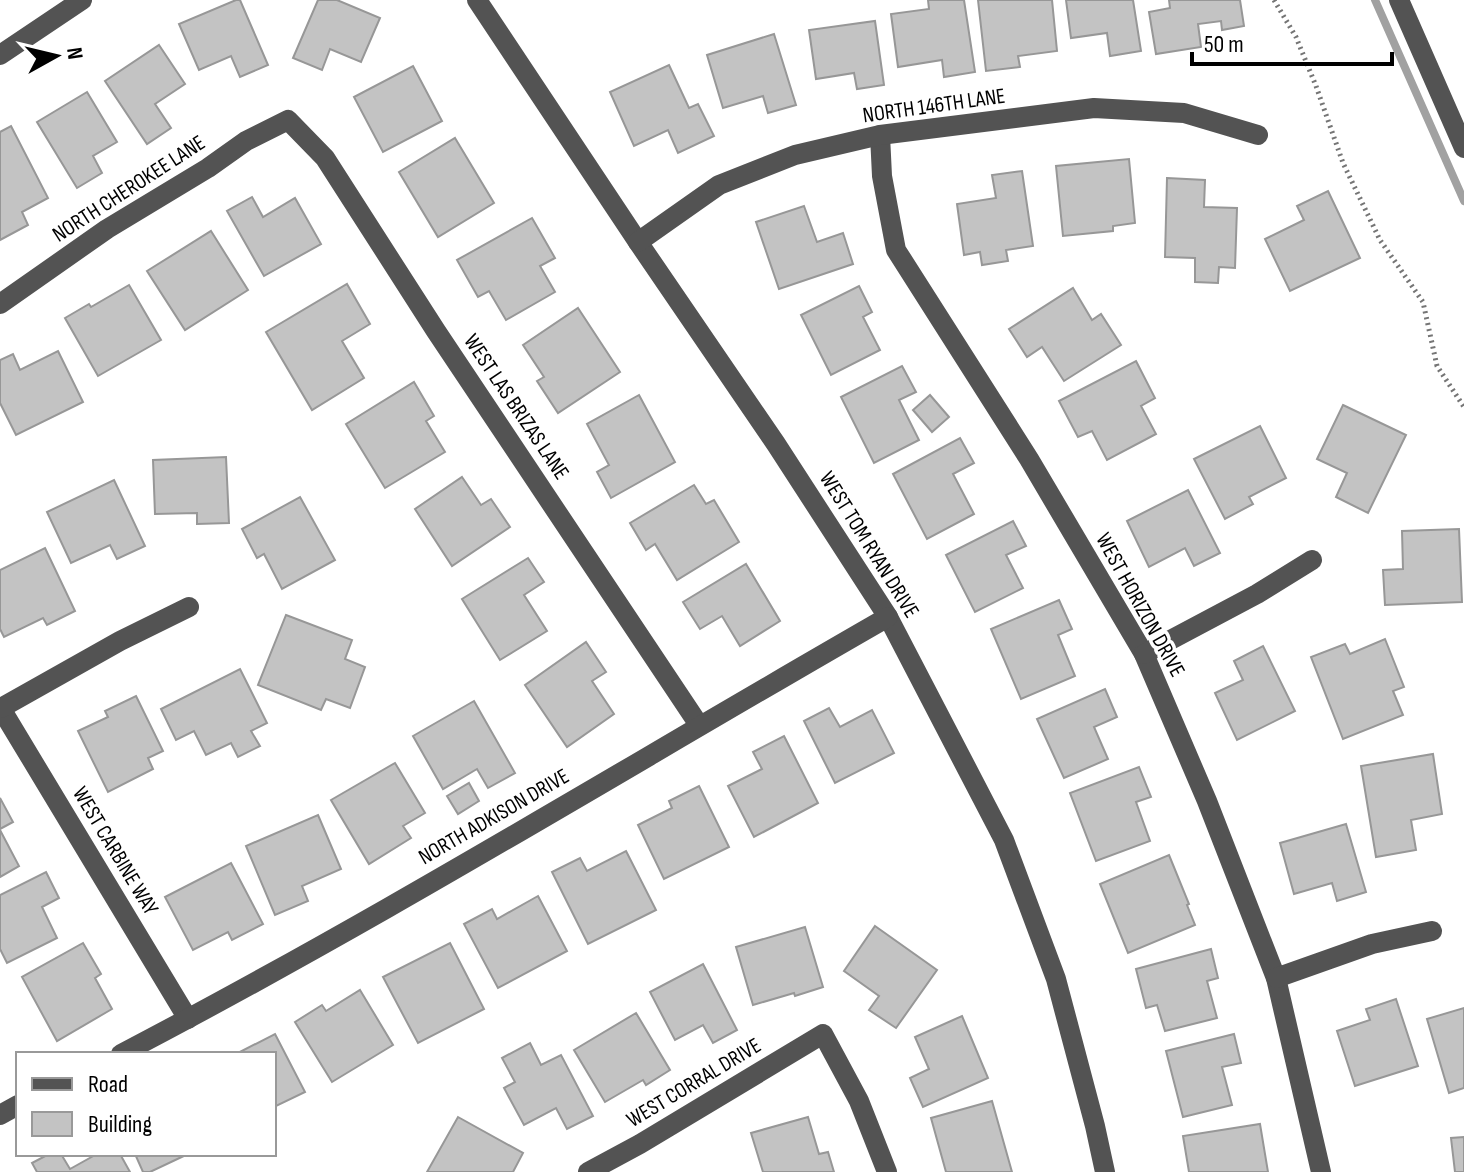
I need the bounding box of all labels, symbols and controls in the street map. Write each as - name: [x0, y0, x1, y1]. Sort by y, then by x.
- north arrow: [16, 16, 96, 96]
- scale bar: [1192, 16, 1392, 66]
- text: 50 m: [1204, 30, 1244, 59]
- text: N: [60, 46, 89, 61]
- street label: NORTH 146TH LANE: [861, 83, 1007, 129]
- street label: NORTH CHEROKEE LANE: [47, 130, 211, 248]
- street label: WEST LAS BRIZAS LANE: [457, 329, 575, 485]
- street label: WEST TOM RYAN DRIVE: [813, 467, 925, 623]
- street label: WEST HORIZON DRIVE: [1089, 528, 1191, 682]
- street label: NORTH ADKISON DRIVE: [414, 763, 574, 871]
- street label: WEST CARBINE WAY: [66, 782, 164, 920]
- street label: WEST CORRAL DRIVE: [622, 1032, 766, 1134]
- legend: [16, 1052, 276, 1156]
- text: Road: [88, 1070, 128, 1099]
- text: Building: [88, 1110, 152, 1139]

